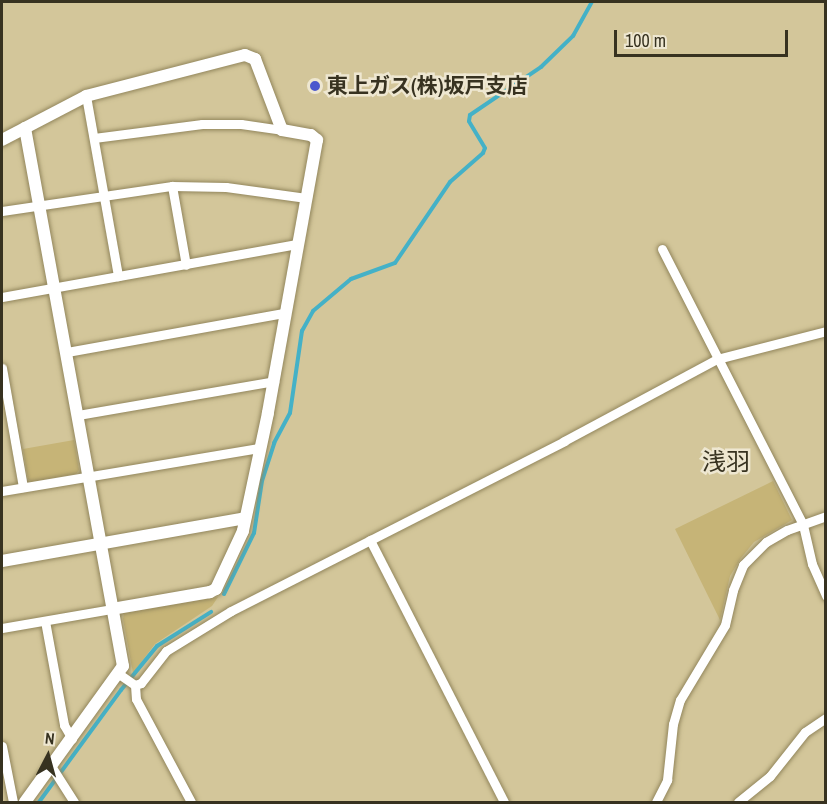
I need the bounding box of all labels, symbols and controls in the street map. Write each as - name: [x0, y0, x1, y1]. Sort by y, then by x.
- scale bar: [617, 18, 791, 56]
- text: 100 m: [625, 28, 666, 53]
- place label: 東上ガス(株)坂戸支店: [327, 73, 527, 99]
- marker: 東上ガス(株)坂戸支店: [308, 79, 322, 93]
- district label: 浅羽: [702, 448, 750, 476]
- north arrow: [18, 726, 78, 786]
- text: N: [44, 727, 56, 750]

